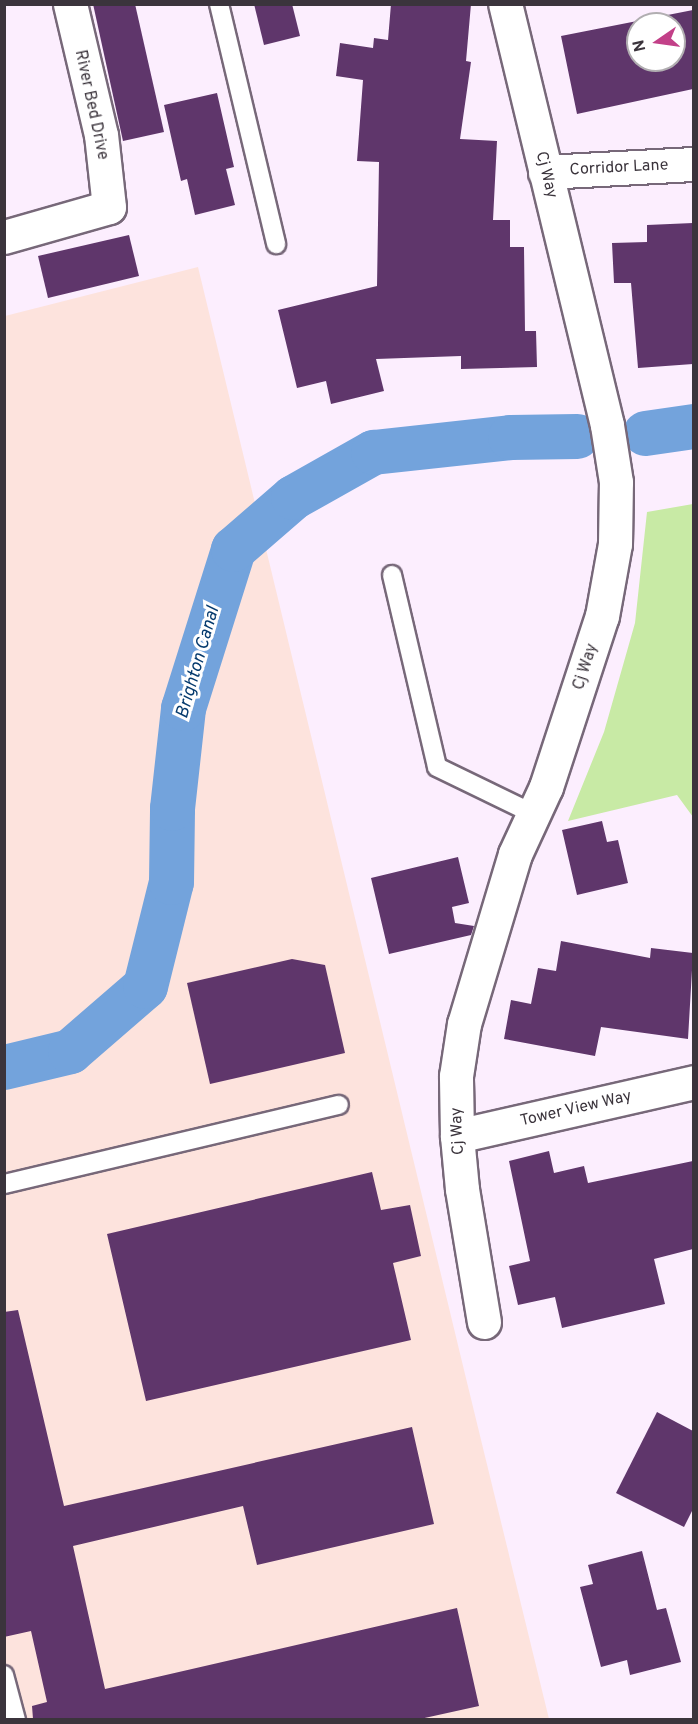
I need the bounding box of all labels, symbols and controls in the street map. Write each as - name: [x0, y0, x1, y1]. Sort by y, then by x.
- north arrow: [626, 12, 686, 72]
- text: N: [629, 38, 651, 53]
- street label: River Bed Drive: [70, 48, 112, 162]
- street label: Cj Way: [531, 149, 561, 201]
- street label: Corridor Lane: [569, 156, 669, 180]
- water label: Brighton Canal: [173, 605, 225, 721]
- street label: Cj Way: [569, 641, 603, 693]
- street label: Tower View Way: [518, 1087, 634, 1131]
- street label: Cj Way: [447, 1106, 469, 1156]

